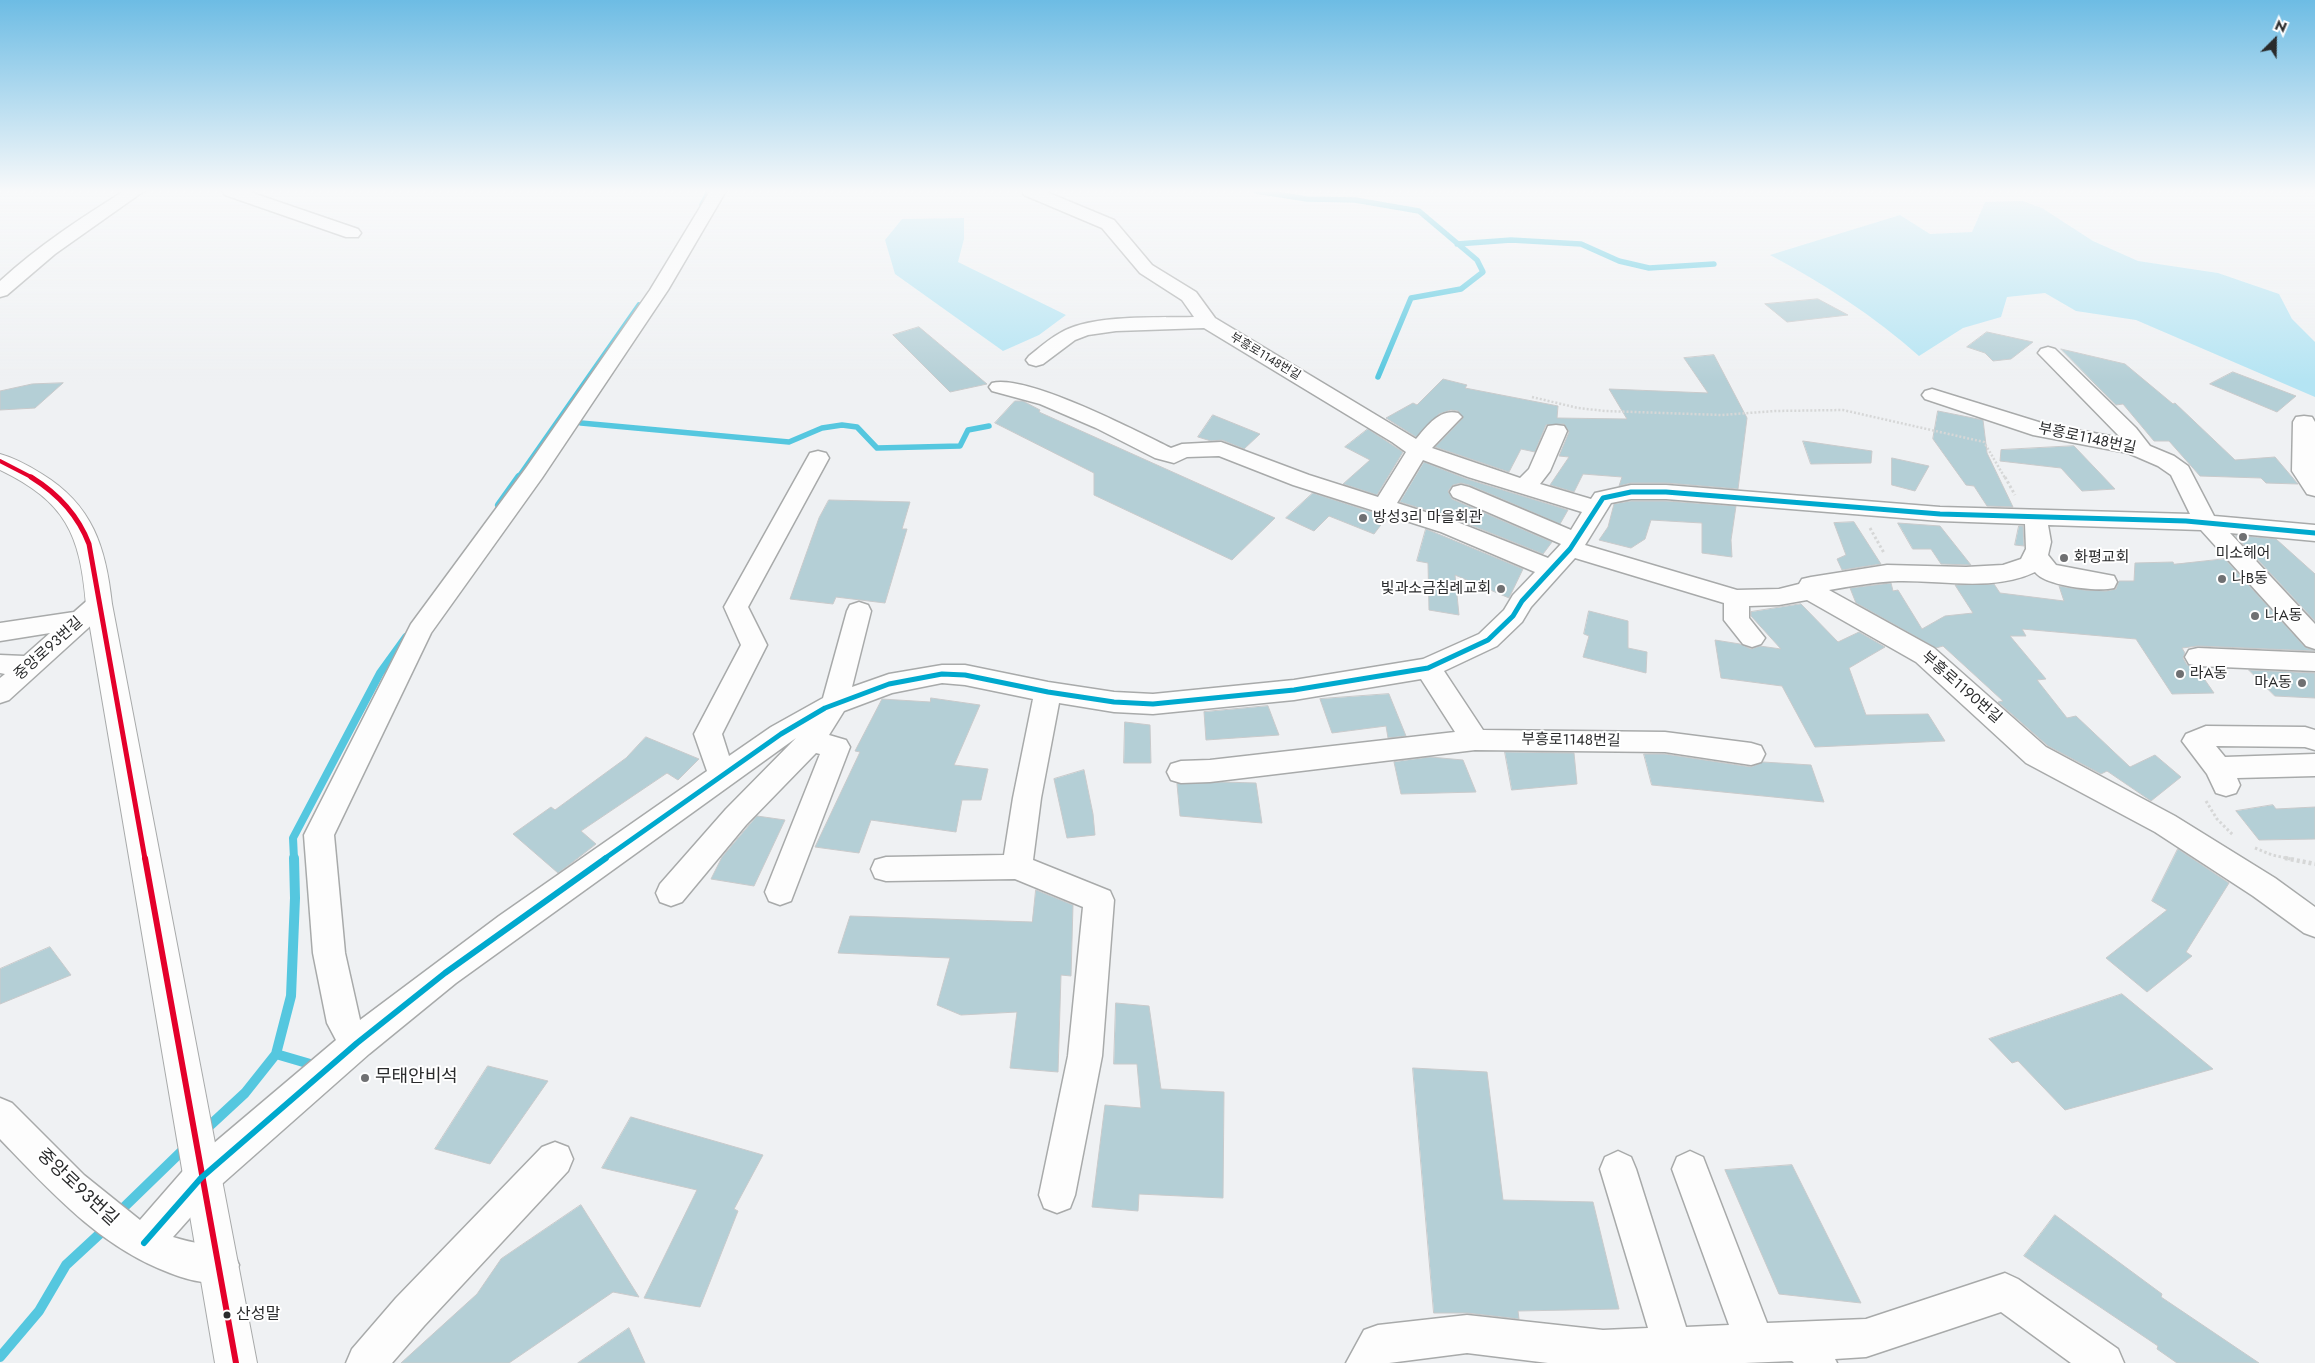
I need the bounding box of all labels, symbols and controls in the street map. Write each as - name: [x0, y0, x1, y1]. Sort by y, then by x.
- north arrow: [2250, 15, 2300, 65]
- text: N: [2272, 15, 2290, 38]
- street label: 부흥로1148번길: [1227, 330, 1303, 384]
- street label: 부흥로1148번길: [2036, 420, 2138, 458]
- place label: 방성3리 마을회관: [1373, 509, 1482, 527]
- marker: 방성3리 마을회관: [1357, 512, 1369, 524]
- marker: 미소헤어: [2237, 531, 2249, 543]
- place label: 미소헤어: [2215, 545, 2271, 563]
- place label: 화평교회: [2074, 549, 2129, 567]
- marker: 화평교회: [2058, 552, 2070, 564]
- place label: 나B동: [2232, 570, 2268, 588]
- marker: 나B동: [2216, 573, 2228, 585]
- place label: 빛과소금침례교회: [1381, 580, 1491, 598]
- marker: 빛과소금침례교회: [1495, 583, 1507, 595]
- place label: 나A동: [2265, 607, 2302, 625]
- marker: 나A동: [2249, 610, 2261, 622]
- street label: 중앙로93번길: [11, 614, 87, 684]
- street label: 부흥로1190번길: [1917, 648, 2005, 728]
- place label: 라A동: [2190, 665, 2227, 683]
- marker: 라A동: [2174, 668, 2186, 680]
- place label: 마A동: [2255, 674, 2292, 692]
- marker: 마A동: [2296, 677, 2308, 689]
- street label: 부흥로1148번길: [1521, 731, 1621, 751]
- place label: 무태안비석: [375, 1067, 458, 1089]
- marker: 무태안비석: [359, 1072, 371, 1084]
- street label: 중앙로93번길: [32, 1145, 122, 1231]
- place label: 산성말: [236, 1305, 280, 1325]
- marker: 산성말: [222, 1310, 232, 1320]

